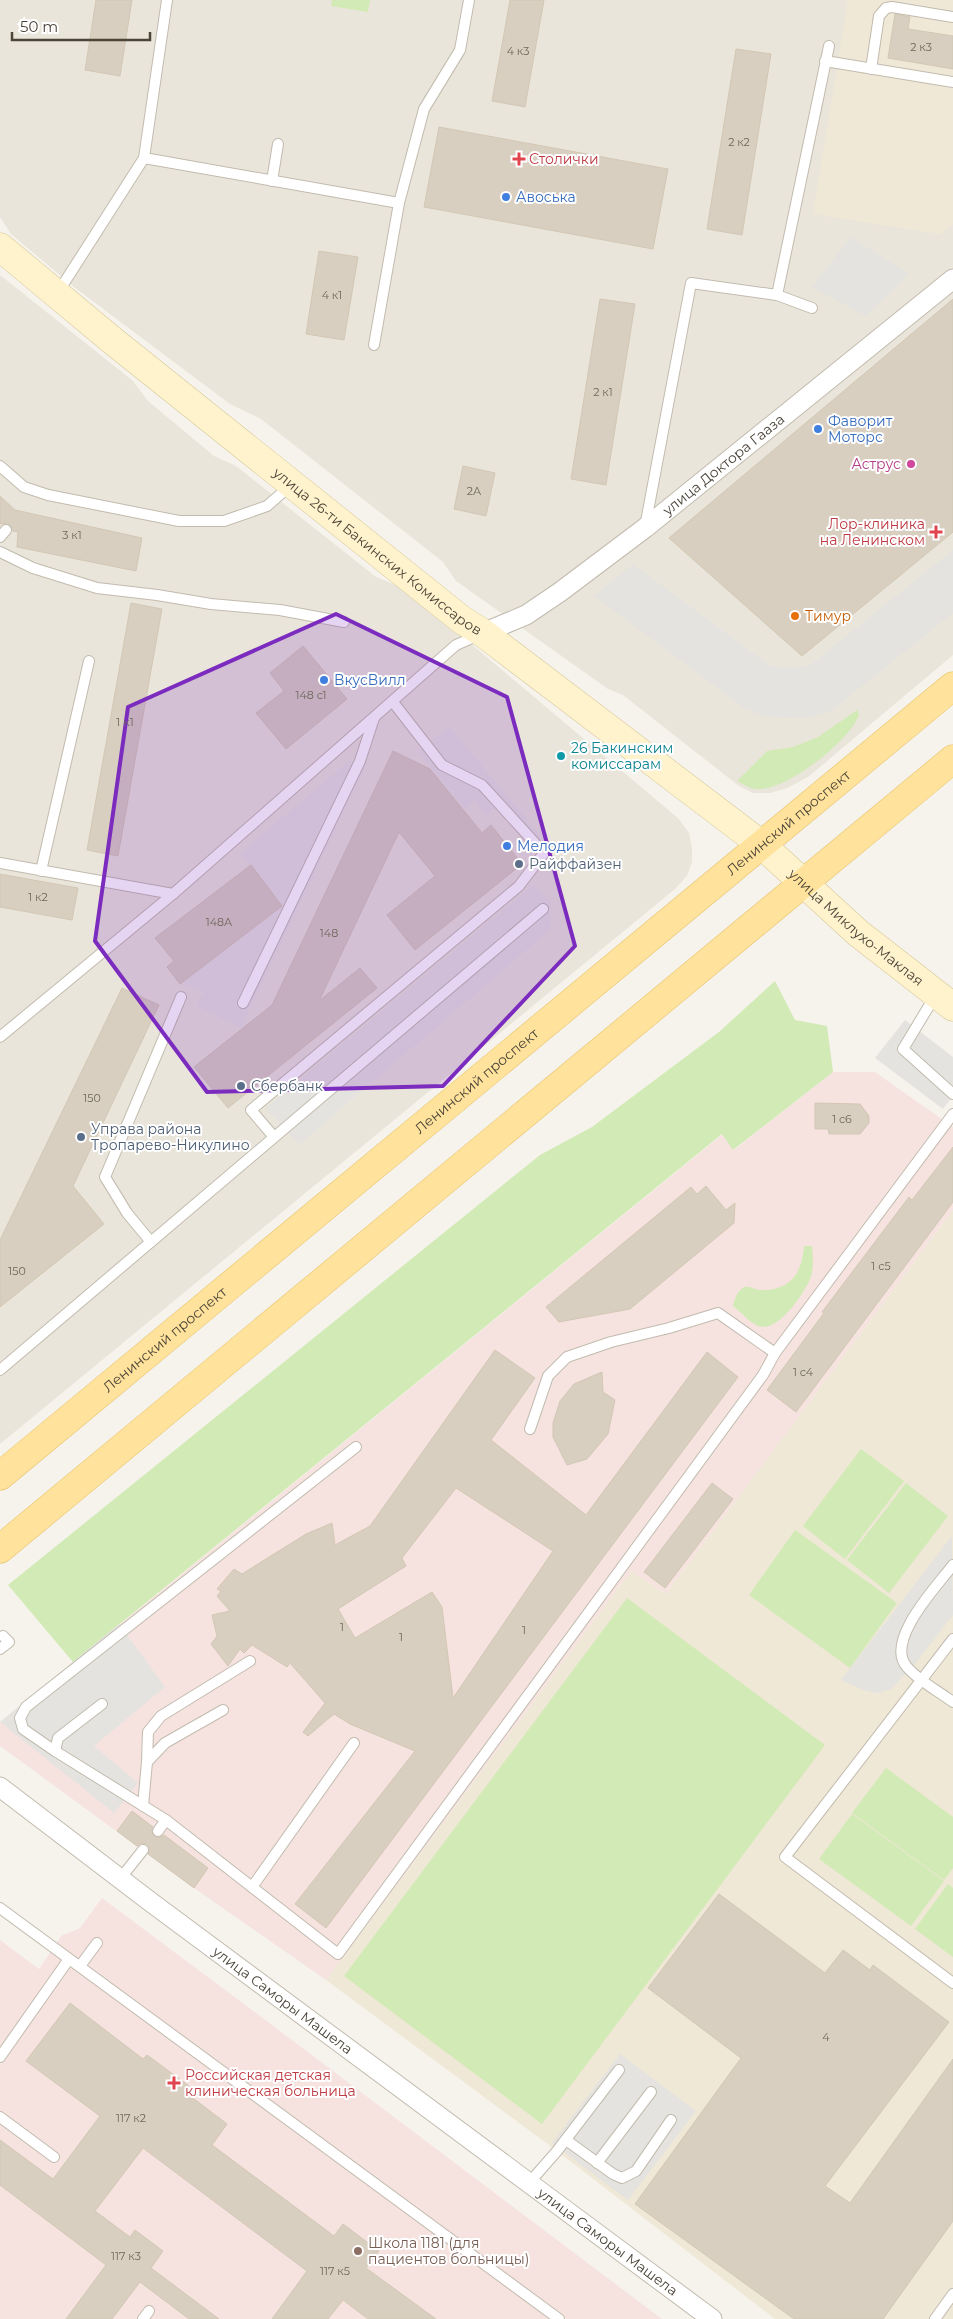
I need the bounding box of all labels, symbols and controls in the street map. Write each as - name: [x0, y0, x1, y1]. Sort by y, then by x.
- scale bar: [12, 10, 150, 42]
- text: 50 m: [20, 17, 58, 36]
- house number: 2 к3: [910, 40, 932, 54]
- house number: 4 к3: [507, 44, 529, 58]
- house number: 2 к2: [728, 135, 750, 149]
- place label: Столички: [529, 150, 599, 168]
- marker: Столички: [513, 153, 525, 165]
- place label: Авоська: [516, 188, 576, 206]
- marker: Авоська: [500, 191, 512, 203]
- house number: 4 к1: [322, 288, 342, 302]
- house number: 2 к1: [593, 385, 613, 399]
- street label: улица Доктора Гааза: [658, 410, 788, 520]
- place label: Фаворит Моторс: [828, 412, 893, 446]
- marker: Фаворит Моторс: [812, 423, 824, 435]
- place label: Аструс: [851, 455, 901, 473]
- marker: Аструс: [905, 458, 917, 470]
- street label: улица 26-ти Бакинских Комиссаров: [269, 463, 485, 639]
- house number: 2А: [467, 484, 482, 498]
- place label: Лор-клиника на Ленинском: [820, 515, 925, 549]
- marker: Лор-клиника на Ленинском: [929, 525, 943, 539]
- house number: 3 к1: [62, 528, 82, 542]
- place label: Тимур: [805, 607, 851, 625]
- marker: Тимур: [789, 610, 801, 622]
- place label: ВкусВилл: [334, 671, 406, 689]
- marker: ВкусВилл: [318, 674, 330, 686]
- house number: 148 с1: [295, 688, 327, 702]
- house number: 1 к1: [116, 715, 134, 729]
- place label: 26 Бакинским комиссарам: [571, 739, 673, 773]
- marker: 26 Бакинским комиссарам: [555, 750, 567, 762]
- street label: Ленинский проспект: [723, 766, 854, 879]
- place label: Мелодия: [517, 837, 584, 855]
- marker: Мелодия: [501, 840, 513, 852]
- place label: Райффайзен: [529, 855, 622, 873]
- marker: Райффайзен: [513, 858, 525, 870]
- street label: улица Миклухо-Маклая: [784, 864, 927, 990]
- house number: 1 к2: [28, 890, 48, 904]
- house number: 148А: [206, 915, 233, 929]
- house number: 148: [320, 926, 338, 940]
- street label: Ленинский проспект: [411, 1024, 543, 1138]
- place label: Сбербанк: [251, 1077, 323, 1095]
- marker: Сбербанк: [235, 1080, 247, 1092]
- house number: 150: [83, 1091, 101, 1105]
- house number: 1 с6: [832, 1112, 852, 1126]
- place label: Управа района Тропарево-Никулино: [91, 1120, 250, 1154]
- marker: Управа района Тропарево-Никулино: [75, 1131, 87, 1143]
- house number: 1 с5: [871, 1259, 891, 1273]
- house number: 150: [8, 1264, 26, 1278]
- street label: Ленинский проспект: [99, 1283, 231, 1396]
- house number: 1 с4: [793, 1365, 814, 1379]
- house number: 1: [340, 1620, 344, 1634]
- house number: 1: [522, 1623, 526, 1637]
- house number: 1: [399, 1630, 403, 1644]
- street label: улица Саморы Машела: [208, 1942, 356, 2058]
- house number: 4: [822, 2030, 830, 2044]
- place label: Российская детская клиническая больница: [185, 2066, 356, 2100]
- marker: Российская детская клиническая больница: [167, 2076, 181, 2090]
- house number: 117 к2: [116, 2111, 146, 2125]
- street label: улица Саморы Машела: [533, 2183, 681, 2299]
- place label: Школа 1181 (для пациентов больницы): [368, 2234, 529, 2268]
- marker: Школа 1181 (для пациентов больницы): [352, 2245, 364, 2257]
- house number: 117 к3: [111, 2249, 141, 2263]
- house number: 117 к5: [320, 2264, 350, 2278]

